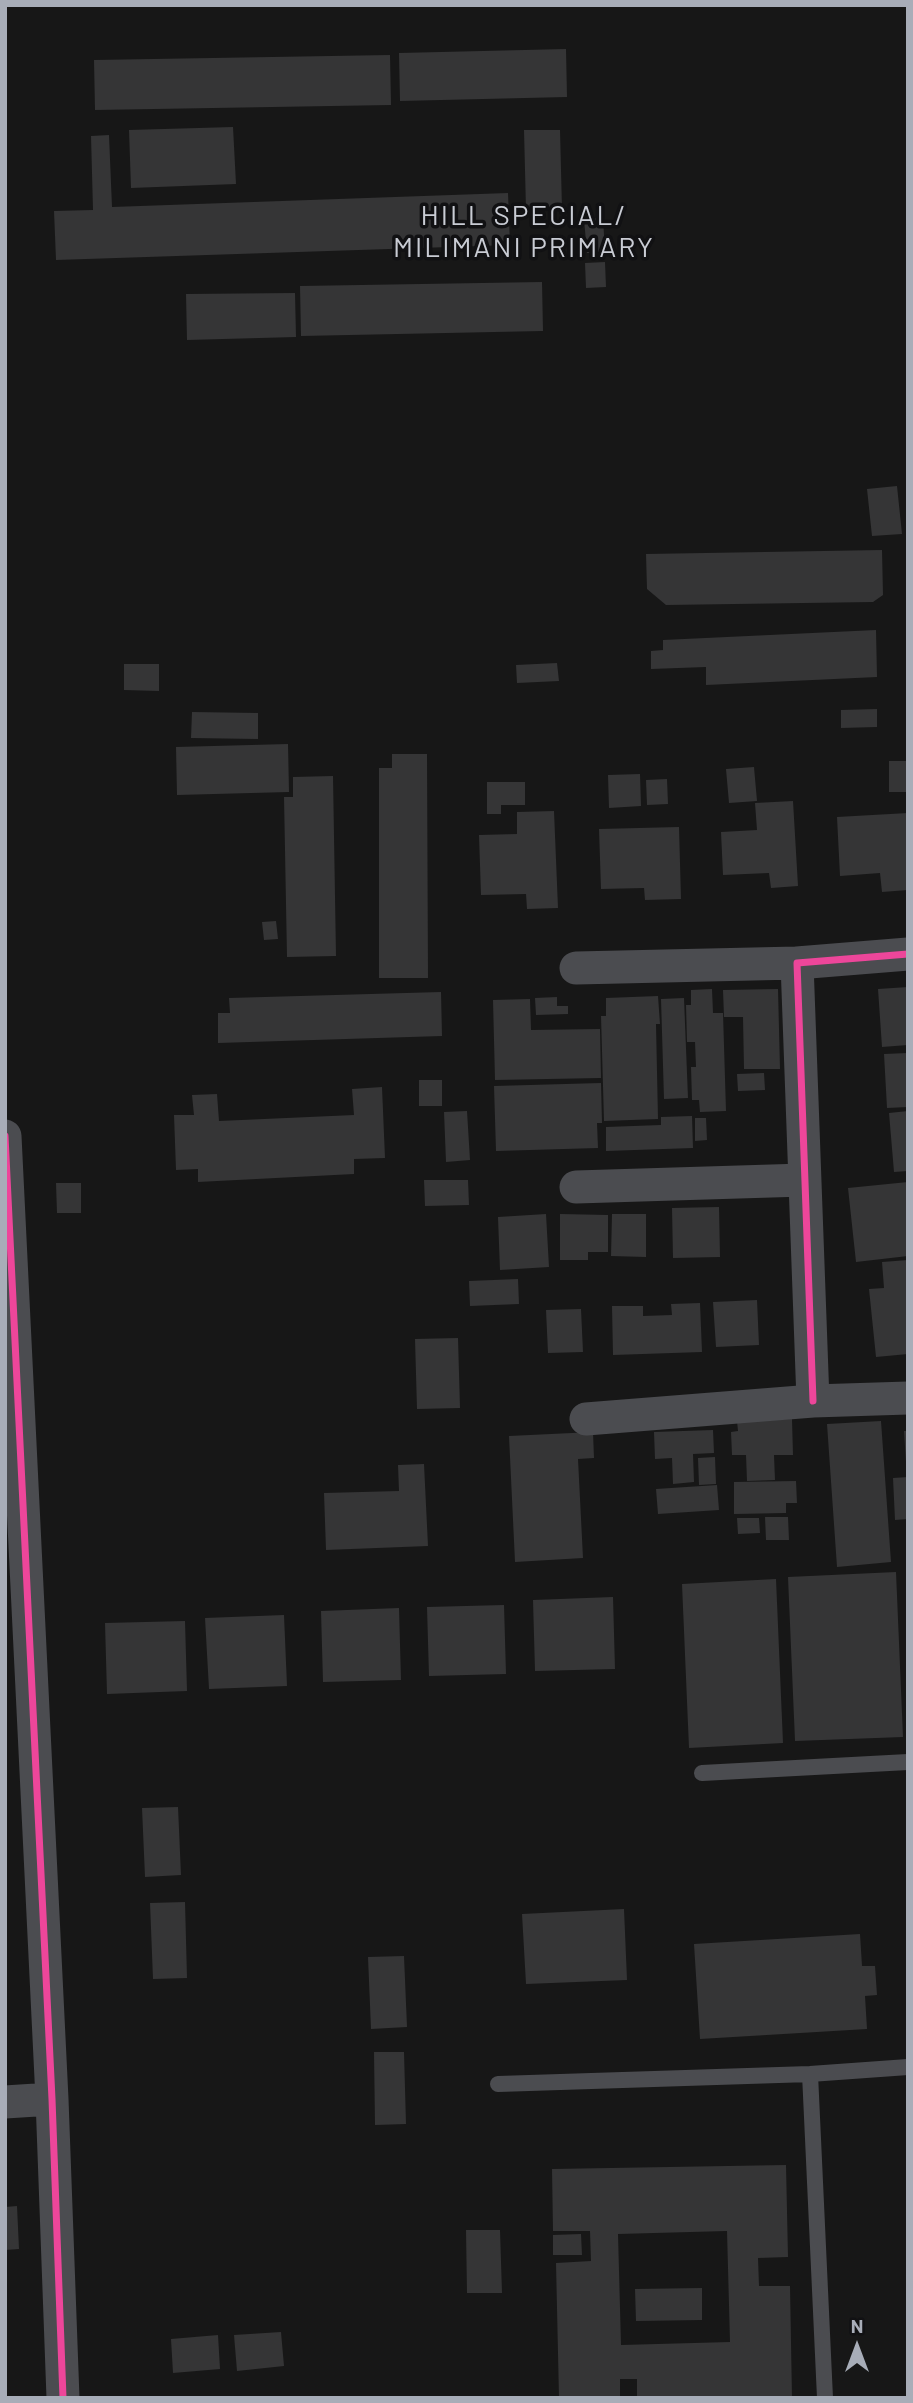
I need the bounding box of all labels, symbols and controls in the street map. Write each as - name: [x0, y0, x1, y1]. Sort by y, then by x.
- district label: HILL SPECIAL/ MILIMANI PRIMARY: [395, 199, 653, 265]
- north arrow: [822, 2312, 892, 2382]
- text: N: [851, 2314, 863, 2337]

